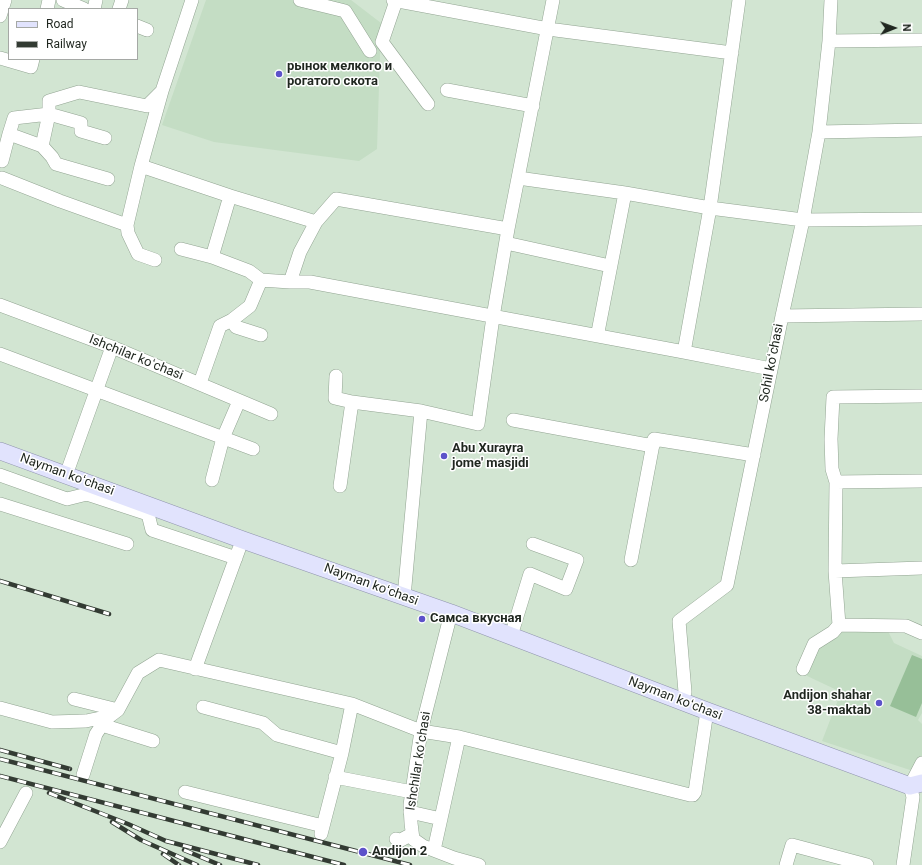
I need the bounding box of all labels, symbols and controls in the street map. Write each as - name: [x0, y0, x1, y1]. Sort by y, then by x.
- legend: [8, 8, 138, 60]
- north arrow: [874, 8, 914, 48]
- text: Road: [46, 17, 74, 31]
- text: N: [900, 24, 913, 32]
- text: Railway: [46, 37, 87, 51]
- place label: рынок мелкого и рогатого скота: [287, 59, 392, 90]
- marker: рынок мелкого и рогатого скота: [274, 69, 284, 79]
- street label: Sohil koʻchasi: [757, 322, 787, 404]
- street label: Ishchilar koʻchasi: [87, 332, 185, 384]
- place label: Abu Xurayra jome' masjidi: [452, 441, 529, 472]
- street label: Nayman koʻchasi: [18, 451, 116, 499]
- marker: Abu Xurayra jome' masjidi: [439, 451, 449, 461]
- street label: Nayman koʻchasi: [322, 561, 420, 609]
- place label: Самса вкусная: [430, 611, 522, 627]
- marker: Самса вкусная: [417, 614, 427, 624]
- street label: Nayman koʻchasi: [626, 674, 724, 724]
- place label: Andijon shahar 38-maktab: [783, 688, 871, 719]
- marker: Andijon shahar 38-maktab: [874, 698, 884, 708]
- street label: Ishchilar koʻchasi: [403, 710, 435, 812]
- place label: Andijon 2: [372, 844, 427, 860]
- marker: Andijon 2: [357, 846, 369, 858]

